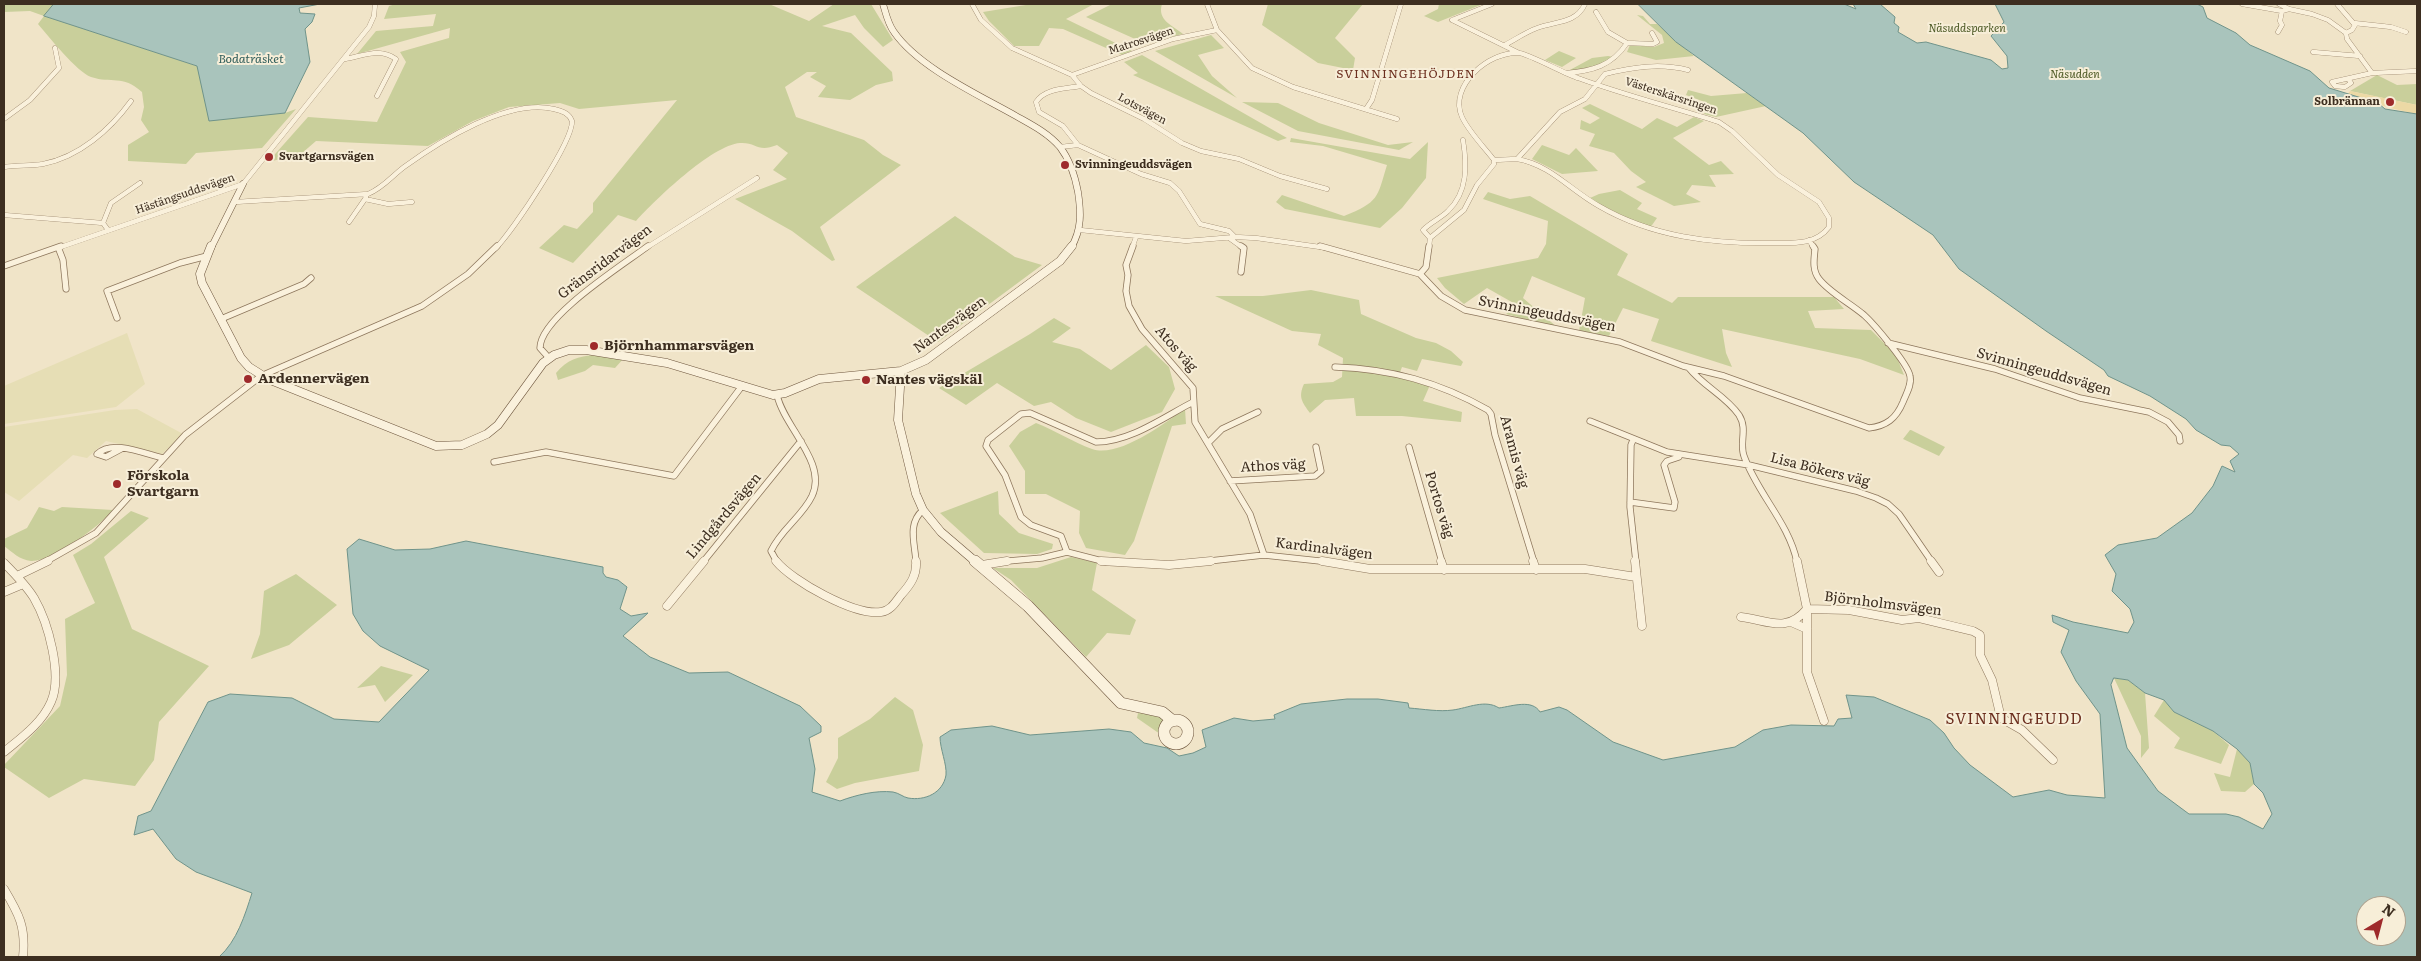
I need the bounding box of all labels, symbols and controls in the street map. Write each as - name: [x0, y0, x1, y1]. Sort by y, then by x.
- park label: Näsuddsparken: [1928, 22, 2006, 36]
- street label: Matrosvägen: [1107, 24, 1175, 58]
- water label: Bodaträsket: [218, 52, 284, 66]
- district label: SVINNINGEHÖJDEN: [1334, 67, 1478, 81]
- park label: Näsudden: [2050, 68, 2100, 82]
- street label: Västerskärsringen: [1623, 75, 1719, 117]
- street label: Lotsvägen: [1115, 91, 1169, 127]
- place label: Solbrännan: [2314, 95, 2380, 109]
- marker: Solbrännan: [2384, 96, 2396, 108]
- place label: Svartgarnsvägen: [279, 150, 374, 164]
- marker: Svartgarnsvägen: [263, 151, 275, 163]
- place label: Svinningeuddsvägen: [1075, 158, 1192, 172]
- marker: Svinningeuddsvägen: [1059, 159, 1071, 171]
- street label: Hästängsuddsvägen: [133, 171, 237, 217]
- street label: Gränsridarvägen: [555, 221, 655, 303]
- street label: Svinningeuddsvägen: [1477, 292, 1617, 336]
- street label: Nantesvägen: [910, 293, 990, 357]
- street label: Atos väg: [1151, 322, 1201, 376]
- place label: Björnhammarsvägen: [604, 338, 754, 354]
- marker: Björnhammarsvägen: [588, 340, 600, 352]
- street label: Svinningeuddsvägen: [1975, 345, 2113, 399]
- place label: Ardennervägen: [258, 371, 370, 387]
- place label: Nantes vägskäl: [876, 372, 983, 388]
- marker: Ardennervägen: [242, 373, 254, 385]
- marker: Nantes vägskäl: [860, 374, 872, 386]
- street label: Aramis väg: [1496, 414, 1532, 490]
- street label: Lisa Bökers väg: [1768, 449, 1872, 491]
- street label: Athos väg: [1240, 456, 1306, 476]
- place label: Förskola Svartgarn: [127, 468, 199, 501]
- street label: Portos väg: [1421, 469, 1457, 541]
- street label: Lindgårdsvägen: [683, 470, 765, 562]
- marker: Förskola Svartgarn: [111, 478, 123, 490]
- street label: Kardinalvägen: [1274, 535, 1374, 563]
- street label: Björnholmsvägen: [1823, 588, 1943, 620]
- district label: SVINNINGEUDD: [1944, 711, 2084, 729]
- north arrow: [2356, 896, 2406, 946]
- text: N: [2379, 898, 2400, 921]

